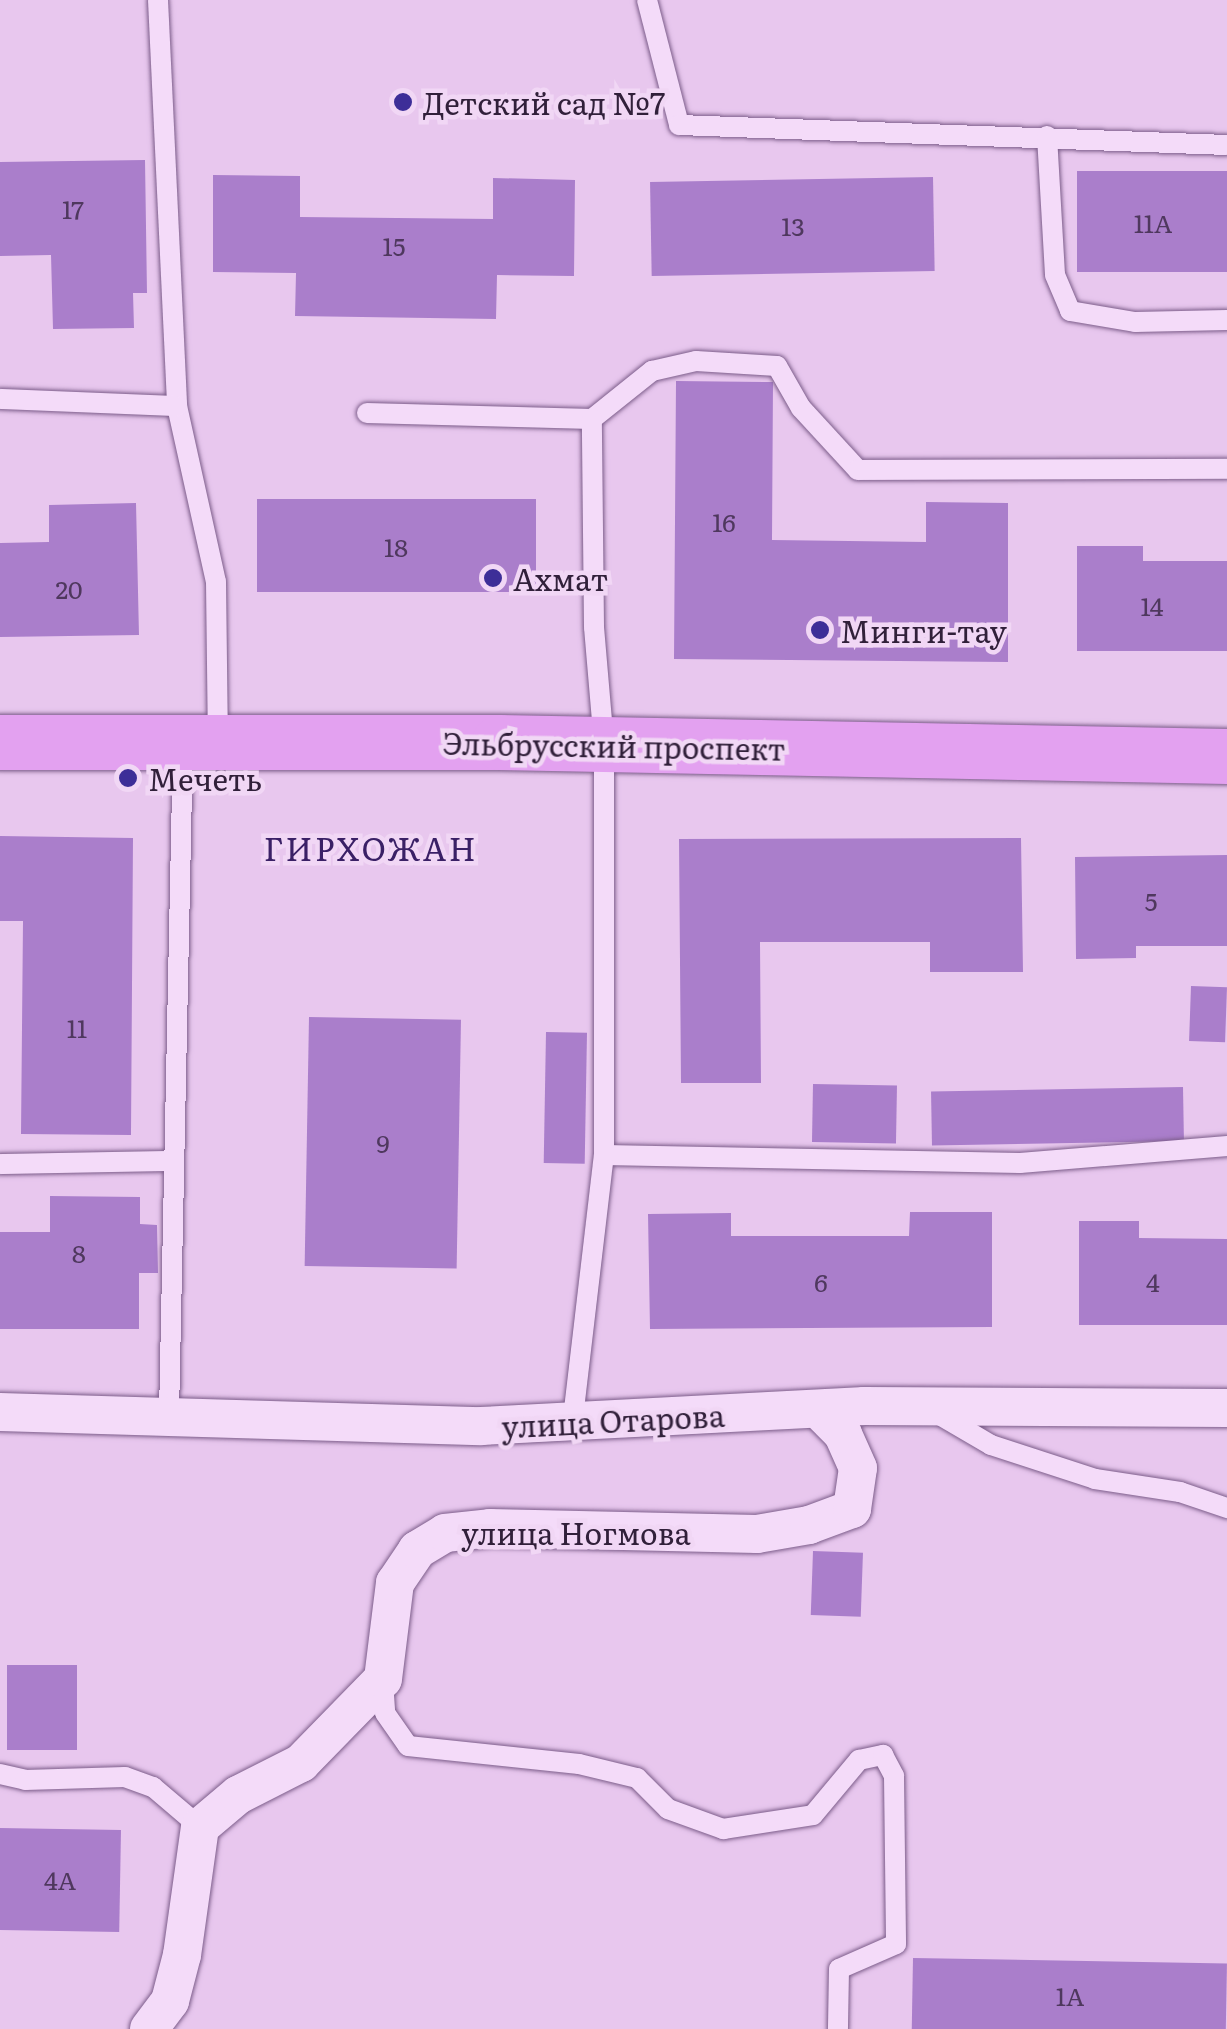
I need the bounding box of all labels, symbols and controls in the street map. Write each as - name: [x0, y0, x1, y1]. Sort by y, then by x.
- place label: Детский сад №7: [423, 84, 665, 120]
- marker: Детский сад №7: [392, 91, 414, 113]
- house number: 17: [62, 194, 84, 224]
- house number: 11А: [1134, 208, 1172, 238]
- house number: 13: [781, 211, 805, 241]
- house number: 15: [383, 231, 405, 261]
- house number: 16: [712, 507, 736, 537]
- house number: 18: [384, 532, 408, 562]
- place label: Ахмат: [513, 560, 608, 596]
- marker: Ахмат: [482, 567, 504, 589]
- house number: 20: [55, 574, 83, 604]
- house number: 14: [1141, 591, 1163, 621]
- place label: Минги-тау: [840, 612, 1007, 648]
- marker: Минги-тау: [809, 619, 831, 641]
- street label: Эльбрусский проспект: [442, 724, 786, 766]
- place label: Мечеть: [148, 760, 262, 796]
- marker: Мечеть: [117, 767, 139, 789]
- district label: ГИРХОЖАН: [264, 828, 478, 866]
- house number: 5: [1145, 886, 1157, 916]
- house number: 11: [67, 1013, 87, 1043]
- house number: 9: [376, 1128, 390, 1158]
- house number: 8: [72, 1238, 86, 1268]
- house number: 6: [814, 1267, 828, 1297]
- house number: 4: [1146, 1267, 1160, 1297]
- street label: улица Отарова: [500, 1396, 726, 1444]
- street label: улица Ногмова: [461, 1514, 691, 1550]
- house number: 4А: [44, 1865, 76, 1895]
- house number: 1А: [1056, 1981, 1084, 2011]

